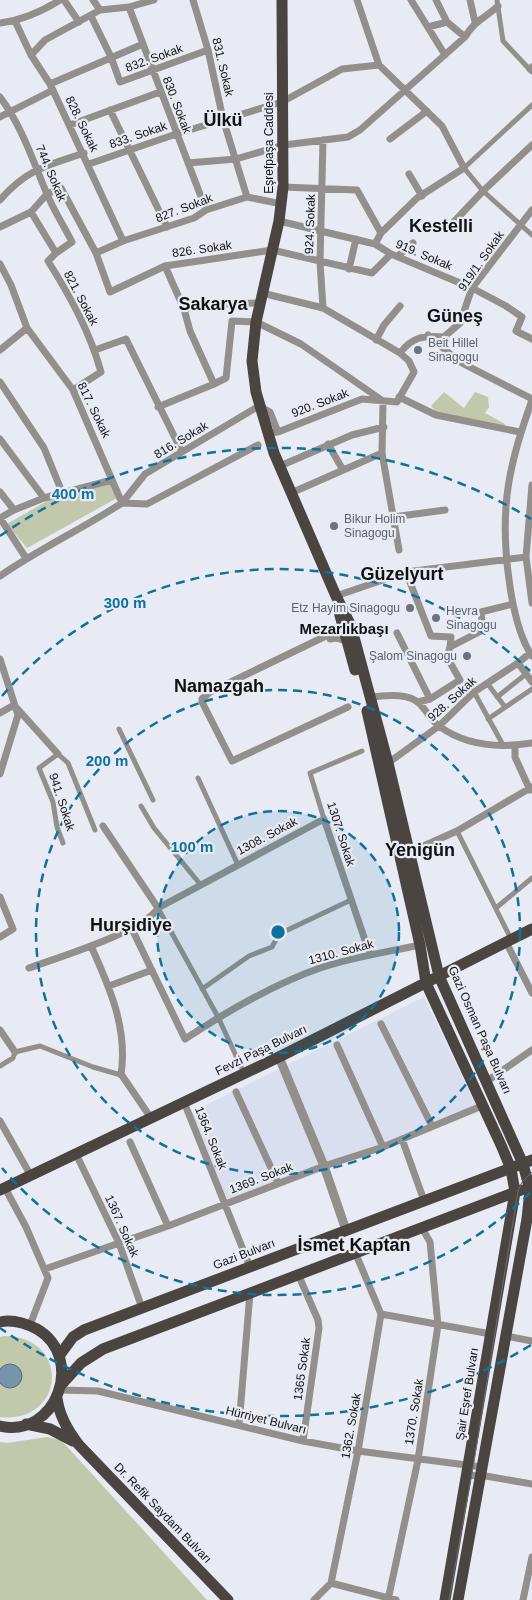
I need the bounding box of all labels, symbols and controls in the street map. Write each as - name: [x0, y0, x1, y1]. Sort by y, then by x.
- street label: 831. Sokak: [209, 36, 237, 99]
- street label: 832. Sokak: [123, 41, 186, 75]
- street label: 830. Sokak: [160, 74, 195, 136]
- street label: Eşrefpaşa Caddesi: [262, 92, 276, 194]
- street label: 828. Sokak: [63, 94, 102, 155]
- district label: Ülkü: [203, 110, 243, 130]
- street label: 833. Sokak: [107, 118, 170, 151]
- street label: 744. Sokak: [33, 143, 70, 204]
- street label: 827. Sokak: [153, 190, 215, 225]
- street label: 924. Sokak: [302, 193, 318, 254]
- district label: Kestelli: [409, 216, 473, 236]
- street label: 919/1. Sokak: [455, 227, 507, 294]
- street label: 919. Sokak: [394, 237, 455, 274]
- street label: 826. Sokak: [171, 238, 234, 260]
- street label: 821. Sokak: [61, 268, 102, 329]
- district label: Sakarya: [178, 294, 249, 314]
- district label: Güneş: [427, 306, 483, 326]
- place label: Beit Hillel Sinagogu: [428, 336, 479, 364]
- marker: Beit Hillel Sinagogu: [412, 344, 424, 356]
- street label: 817. Sokak: [75, 380, 114, 441]
- street label: 920. Sokak: [289, 385, 351, 420]
- street label: 816. Sokak: [152, 418, 211, 461]
- text: 400 m: [52, 485, 94, 502]
- place label: Bikur Holim Sinagogu: [344, 512, 405, 540]
- marker: Bikur Holim Sinagogu: [328, 520, 340, 532]
- district label: Güzelyurt: [360, 564, 444, 584]
- text: 300 m: [104, 594, 146, 611]
- place label: Etz Hayim Sinagogu: [291, 601, 400, 615]
- marker: Etz Hayim Sinagogu: [404, 602, 416, 614]
- place label: Hevra Sinagogu: [446, 604, 497, 632]
- marker: Hevra Sinagogu: [430, 612, 442, 624]
- district label: Mezarlıkbaşı: [299, 620, 389, 637]
- place label: Şalom Sinagogu: [369, 649, 457, 663]
- marker: Şalom Sinagogu: [461, 650, 473, 662]
- street label: 928. Sokak: [425, 673, 480, 724]
- district label: Namazgah: [174, 676, 264, 696]
- text: 200 m: [86, 752, 128, 769]
- street label: 941. Sokak: [46, 771, 78, 834]
- street label: 1307. Sokak: [324, 800, 358, 869]
- street label: 1308. Sokak: [234, 814, 301, 858]
- text: 100 m: [171, 838, 213, 855]
- district label: Yenigün: [385, 840, 455, 860]
- district label: Hurşidiye: [90, 915, 172, 935]
- centre of rings: [269, 923, 287, 941]
- street label: 1310. Sokak: [307, 936, 376, 967]
- street label: Gazi Osman Paşa Bulvarı: [446, 964, 514, 1096]
- street label: Fevzi Paşa Bulvarı: [213, 1022, 309, 1078]
- street label: 1364. Sokak: [192, 1104, 230, 1172]
- street label: 1369. Sokak: [227, 1159, 296, 1196]
- street label: 1367. Sokak: [102, 1193, 142, 1260]
- district label: İsmet Kaptan: [297, 1235, 411, 1255]
- street label: Gazi Bulvarı: [211, 1236, 277, 1272]
- street label: 1365 Sokak: [291, 1336, 313, 1401]
- street label: Şair Eşref Bulvarı: [453, 1347, 481, 1441]
- street label: 1370. Sokak: [402, 1377, 426, 1446]
- street label: 1362. Sokak: [338, 1391, 364, 1460]
- street label: Hürriyet Bulvarı: [224, 1403, 308, 1437]
- street label: Dr. Refik Saydam Bulvarı: [111, 1460, 215, 1566]

